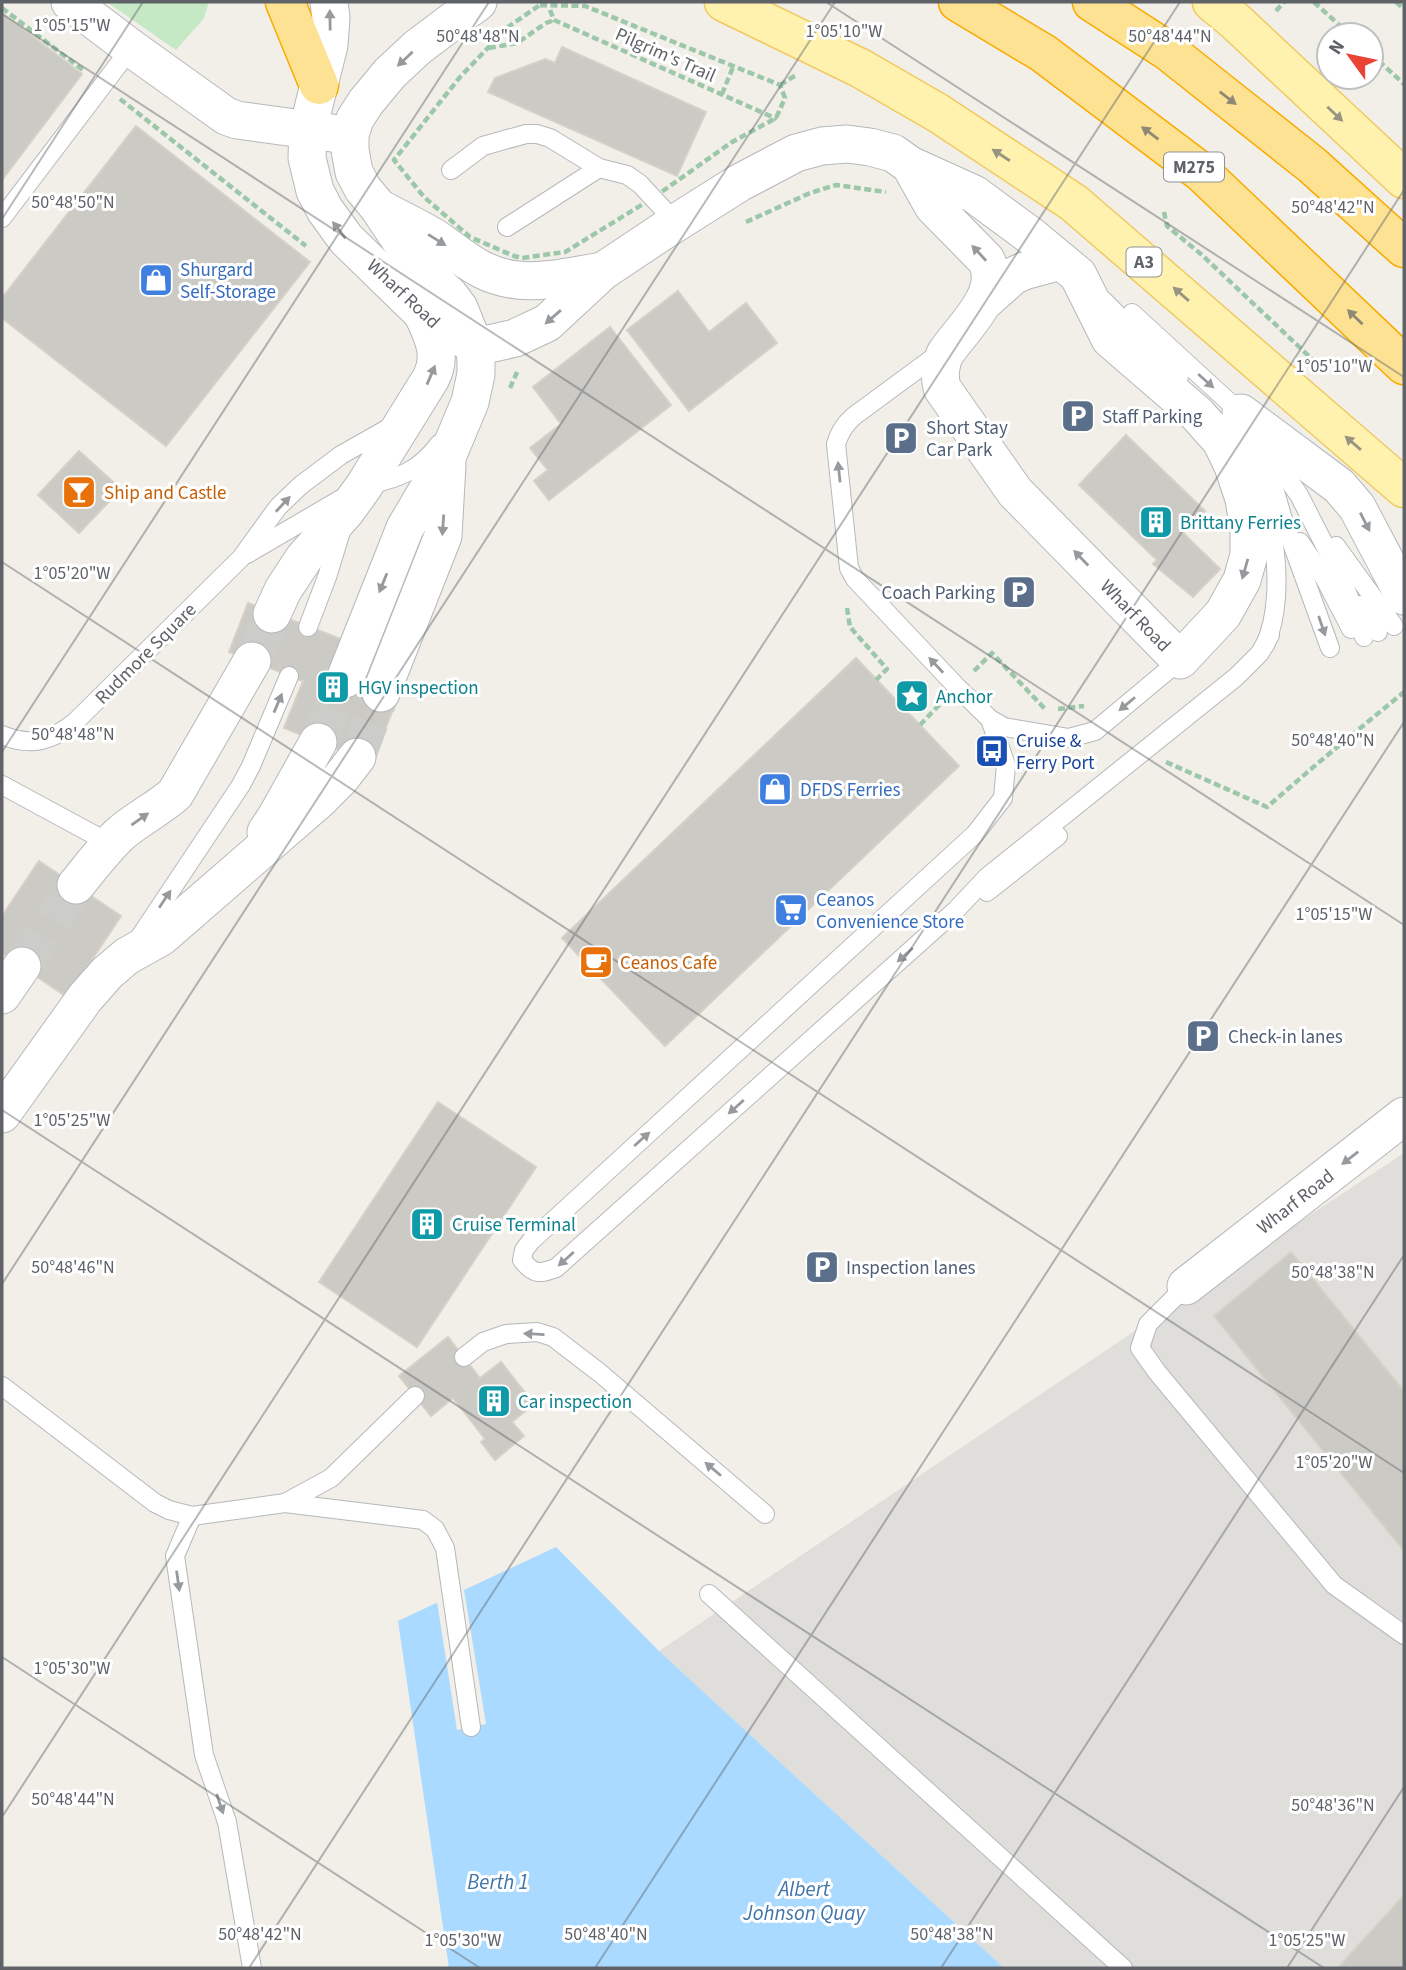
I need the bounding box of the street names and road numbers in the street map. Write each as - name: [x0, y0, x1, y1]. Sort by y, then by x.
- street label: Pilgrim's Trail: [611, 21, 720, 90]
- road number: M275: [1164, 152, 1224, 182]
- road number: A3: [1126, 248, 1162, 276]
- street label: Wharf Road: [360, 253, 446, 335]
- street label: Wharf Road: [1093, 574, 1176, 658]
- street label: Rudmore Square: [89, 597, 203, 711]
- street label: Wharf Road: [1252, 1163, 1340, 1241]

